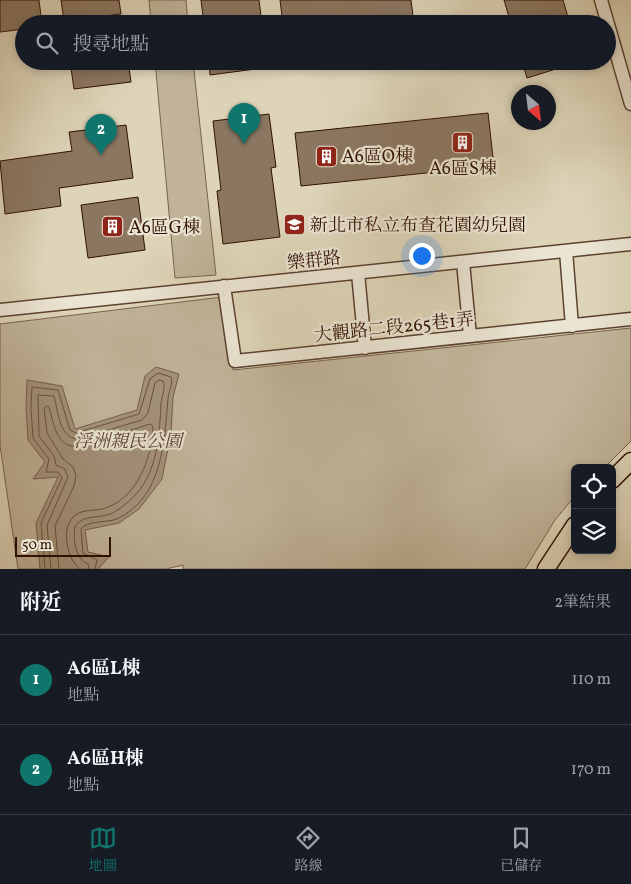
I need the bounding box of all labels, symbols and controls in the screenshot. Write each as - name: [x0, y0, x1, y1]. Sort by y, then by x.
- search box: [15, 15, 616, 70]
- icon: search: [33, 29, 61, 57]
- text: 搜尋地點: [73, 32, 149, 58]
- north arrow: [511, 85, 556, 130]
- pin: 1: [228, 103, 260, 144]
- pin: 2: [85, 114, 117, 155]
- building icon: A6區S棟: [451, 131, 475, 155]
- building icon: A6區O棟: [314, 144, 338, 168]
- place label: A6區O棟: [342, 145, 413, 170]
- place label: A6區S棟: [429, 157, 497, 182]
- school or university icon: 新北市私立布查花園幼兒園: [282, 213, 306, 237]
- place label: 新北市私立布查花園幼兒園: [310, 214, 526, 239]
- building icon: A6區G棟: [101, 215, 125, 239]
- place label: A6區G棟: [129, 216, 200, 241]
- your location: [409, 243, 435, 269]
- street label: 樂群路: [286, 246, 342, 277]
- street label: 大觀路二段265巷1弄: [313, 308, 475, 349]
- park label: 浮洲親民公園: [74, 430, 185, 455]
- map controls: [571, 464, 616, 554]
- button: locate: [571, 464, 616, 509]
- button: layers: [571, 509, 616, 554]
- scale bar: [15, 534, 111, 557]
- text: 50 m: [22, 536, 52, 555]
- text: 附近: [20, 589, 62, 618]
- text: 2筆結果: [554, 592, 611, 614]
- text: A6區L棟: [67, 656, 140, 682]
- text: 1: [33, 669, 39, 691]
- text: 110 m: [572, 669, 611, 691]
- text: 地點: [67, 685, 99, 707]
- text: A6區H棟: [67, 746, 144, 772]
- text: 2: [32, 759, 40, 781]
- text: 170 m: [571, 759, 611, 781]
- text: 地點: [67, 775, 99, 797]
- tab: 地圖: [89, 824, 117, 876]
- tab: 路線: [294, 824, 322, 876]
- tab: 已儲存: [500, 824, 542, 876]

